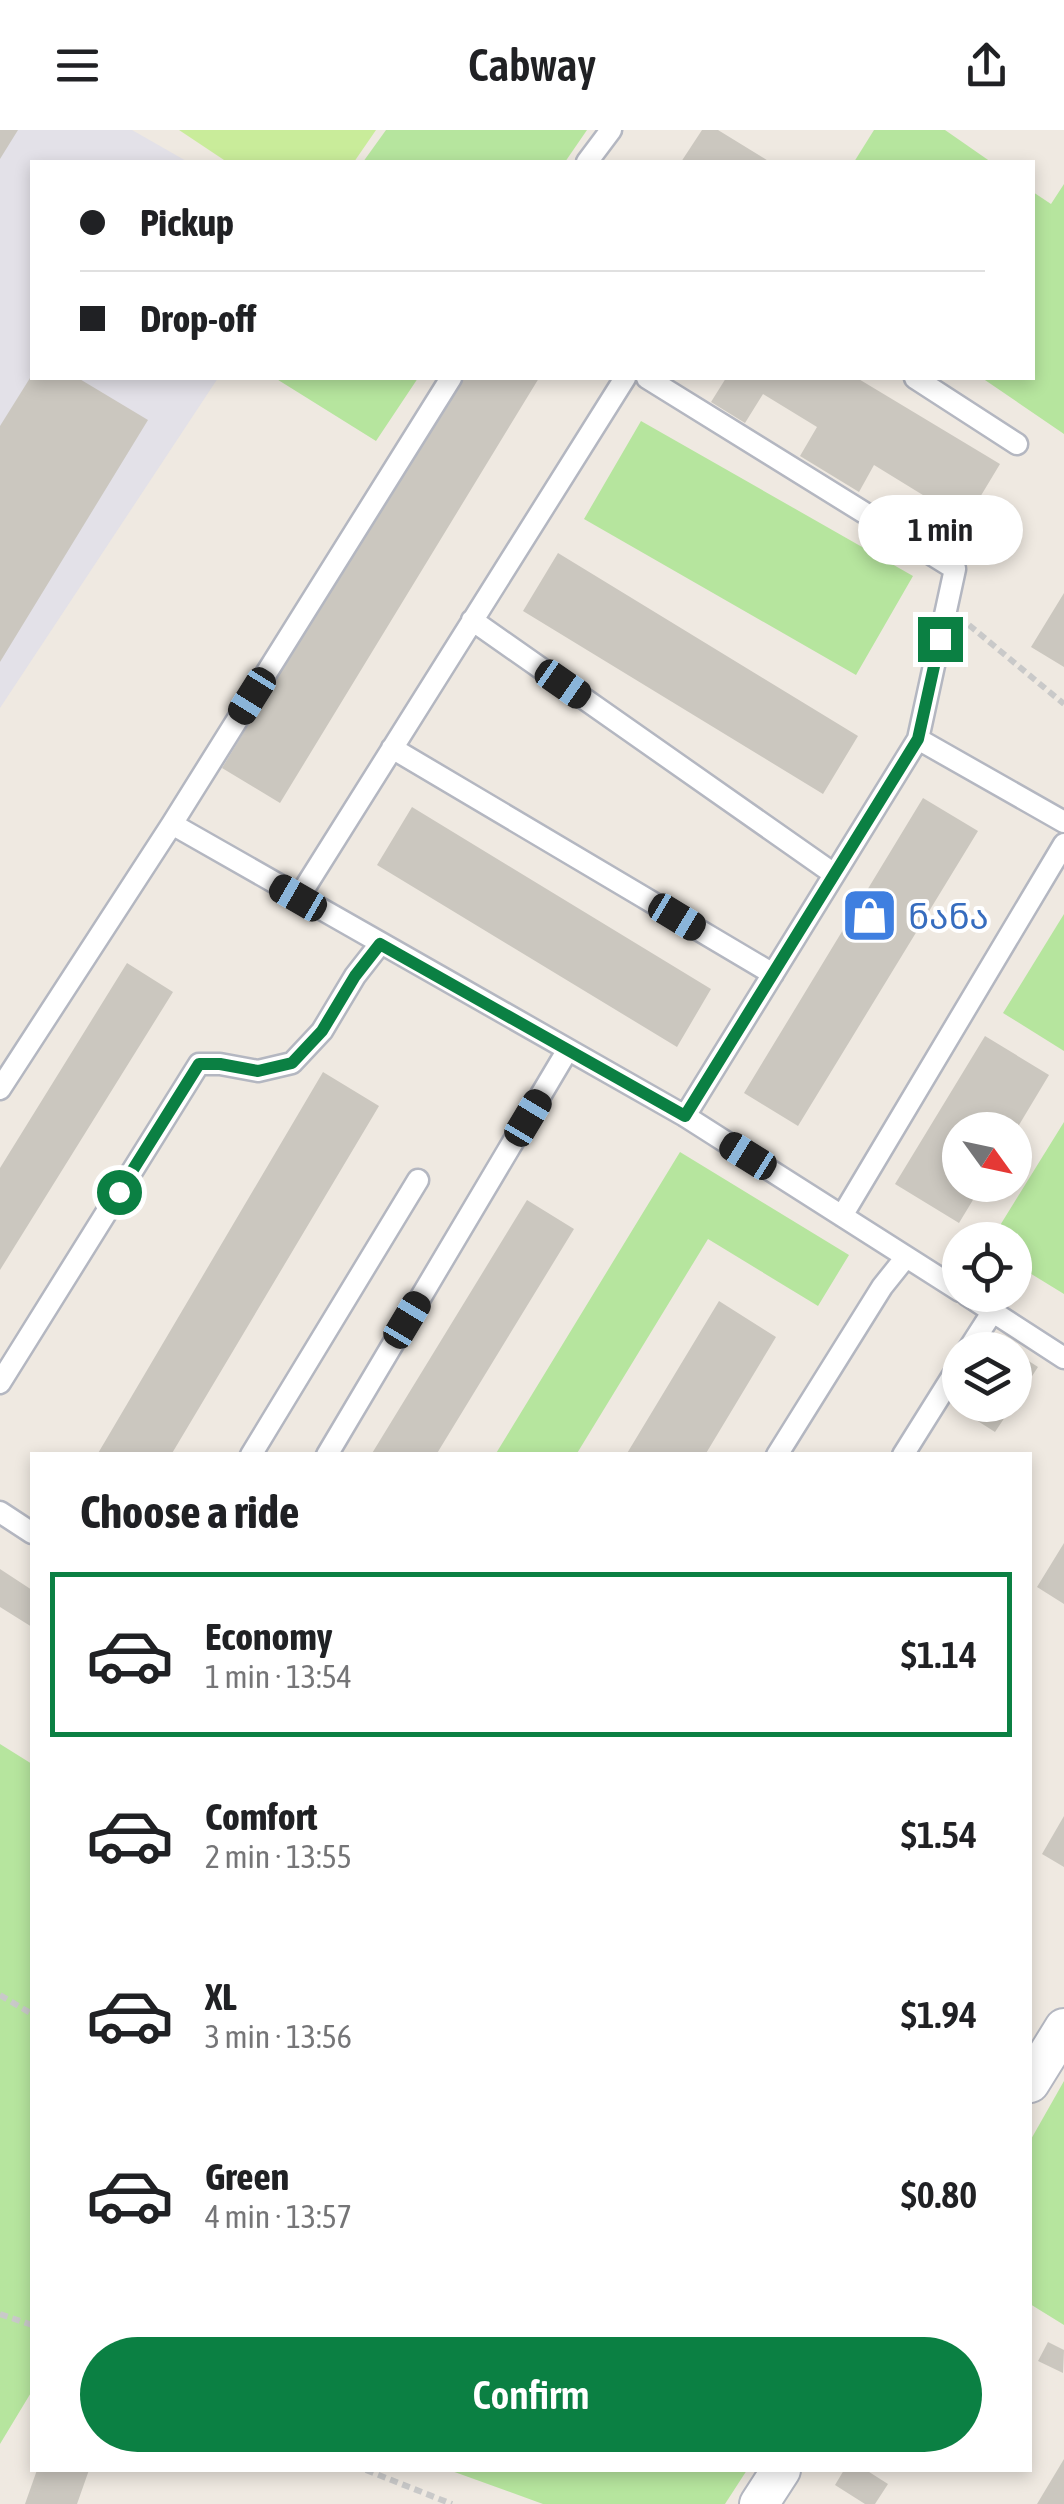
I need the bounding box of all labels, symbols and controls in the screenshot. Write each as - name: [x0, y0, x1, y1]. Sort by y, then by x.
- icon: menu: [50, 38, 105, 93]
- icon: share: [959, 38, 1014, 93]
- text: Cabway: [468, 39, 596, 91]
- text: Pickup: [140, 201, 234, 244]
- text: Drop-off: [140, 297, 256, 340]
- callout: 1 min: [858, 494, 1022, 564]
- text: 1 min: [908, 511, 973, 548]
- route end: [918, 617, 963, 662]
- car: [530, 655, 596, 713]
- car: [223, 663, 281, 729]
- car: [265, 870, 331, 926]
- shop icon: ნანა: [839, 886, 899, 946]
- car: [644, 889, 710, 945]
- place label: ნანა: [908, 896, 989, 936]
- car: [500, 1085, 556, 1151]
- north arrow: [942, 1112, 1032, 1202]
- map controls: [942, 1112, 1032, 1422]
- car: [715, 1127, 781, 1185]
- route start: [97, 1170, 142, 1215]
- button: locate: [942, 1222, 1032, 1312]
- car: [379, 1287, 435, 1353]
- button: layers: [942, 1332, 1032, 1422]
- text: Choose a ride: [80, 1486, 299, 1538]
- icon: car: [85, 1610, 175, 1700]
- text: Economy: [205, 1615, 332, 1658]
- text: $1.14: [901, 1633, 977, 1676]
- text: 1 min · 13:54: [205, 1658, 352, 1695]
- icon: car: [85, 1790, 175, 1880]
- text: Comfort: [205, 1795, 317, 1838]
- text: $1.54: [901, 1813, 977, 1856]
- text: 2 min · 13:55: [205, 1838, 352, 1875]
- icon: car: [85, 1970, 175, 2060]
- text: XL: [205, 1975, 237, 2018]
- text: $1.94: [901, 1993, 977, 2036]
- text: 3 min · 13:56: [205, 2018, 352, 2055]
- icon: car: [85, 2150, 175, 2240]
- text: Green: [205, 2155, 289, 2198]
- text: $0.80: [901, 2173, 977, 2216]
- text: 4 min · 13:57: [205, 2198, 352, 2235]
- button: Confirm: [80, 2337, 982, 2452]

